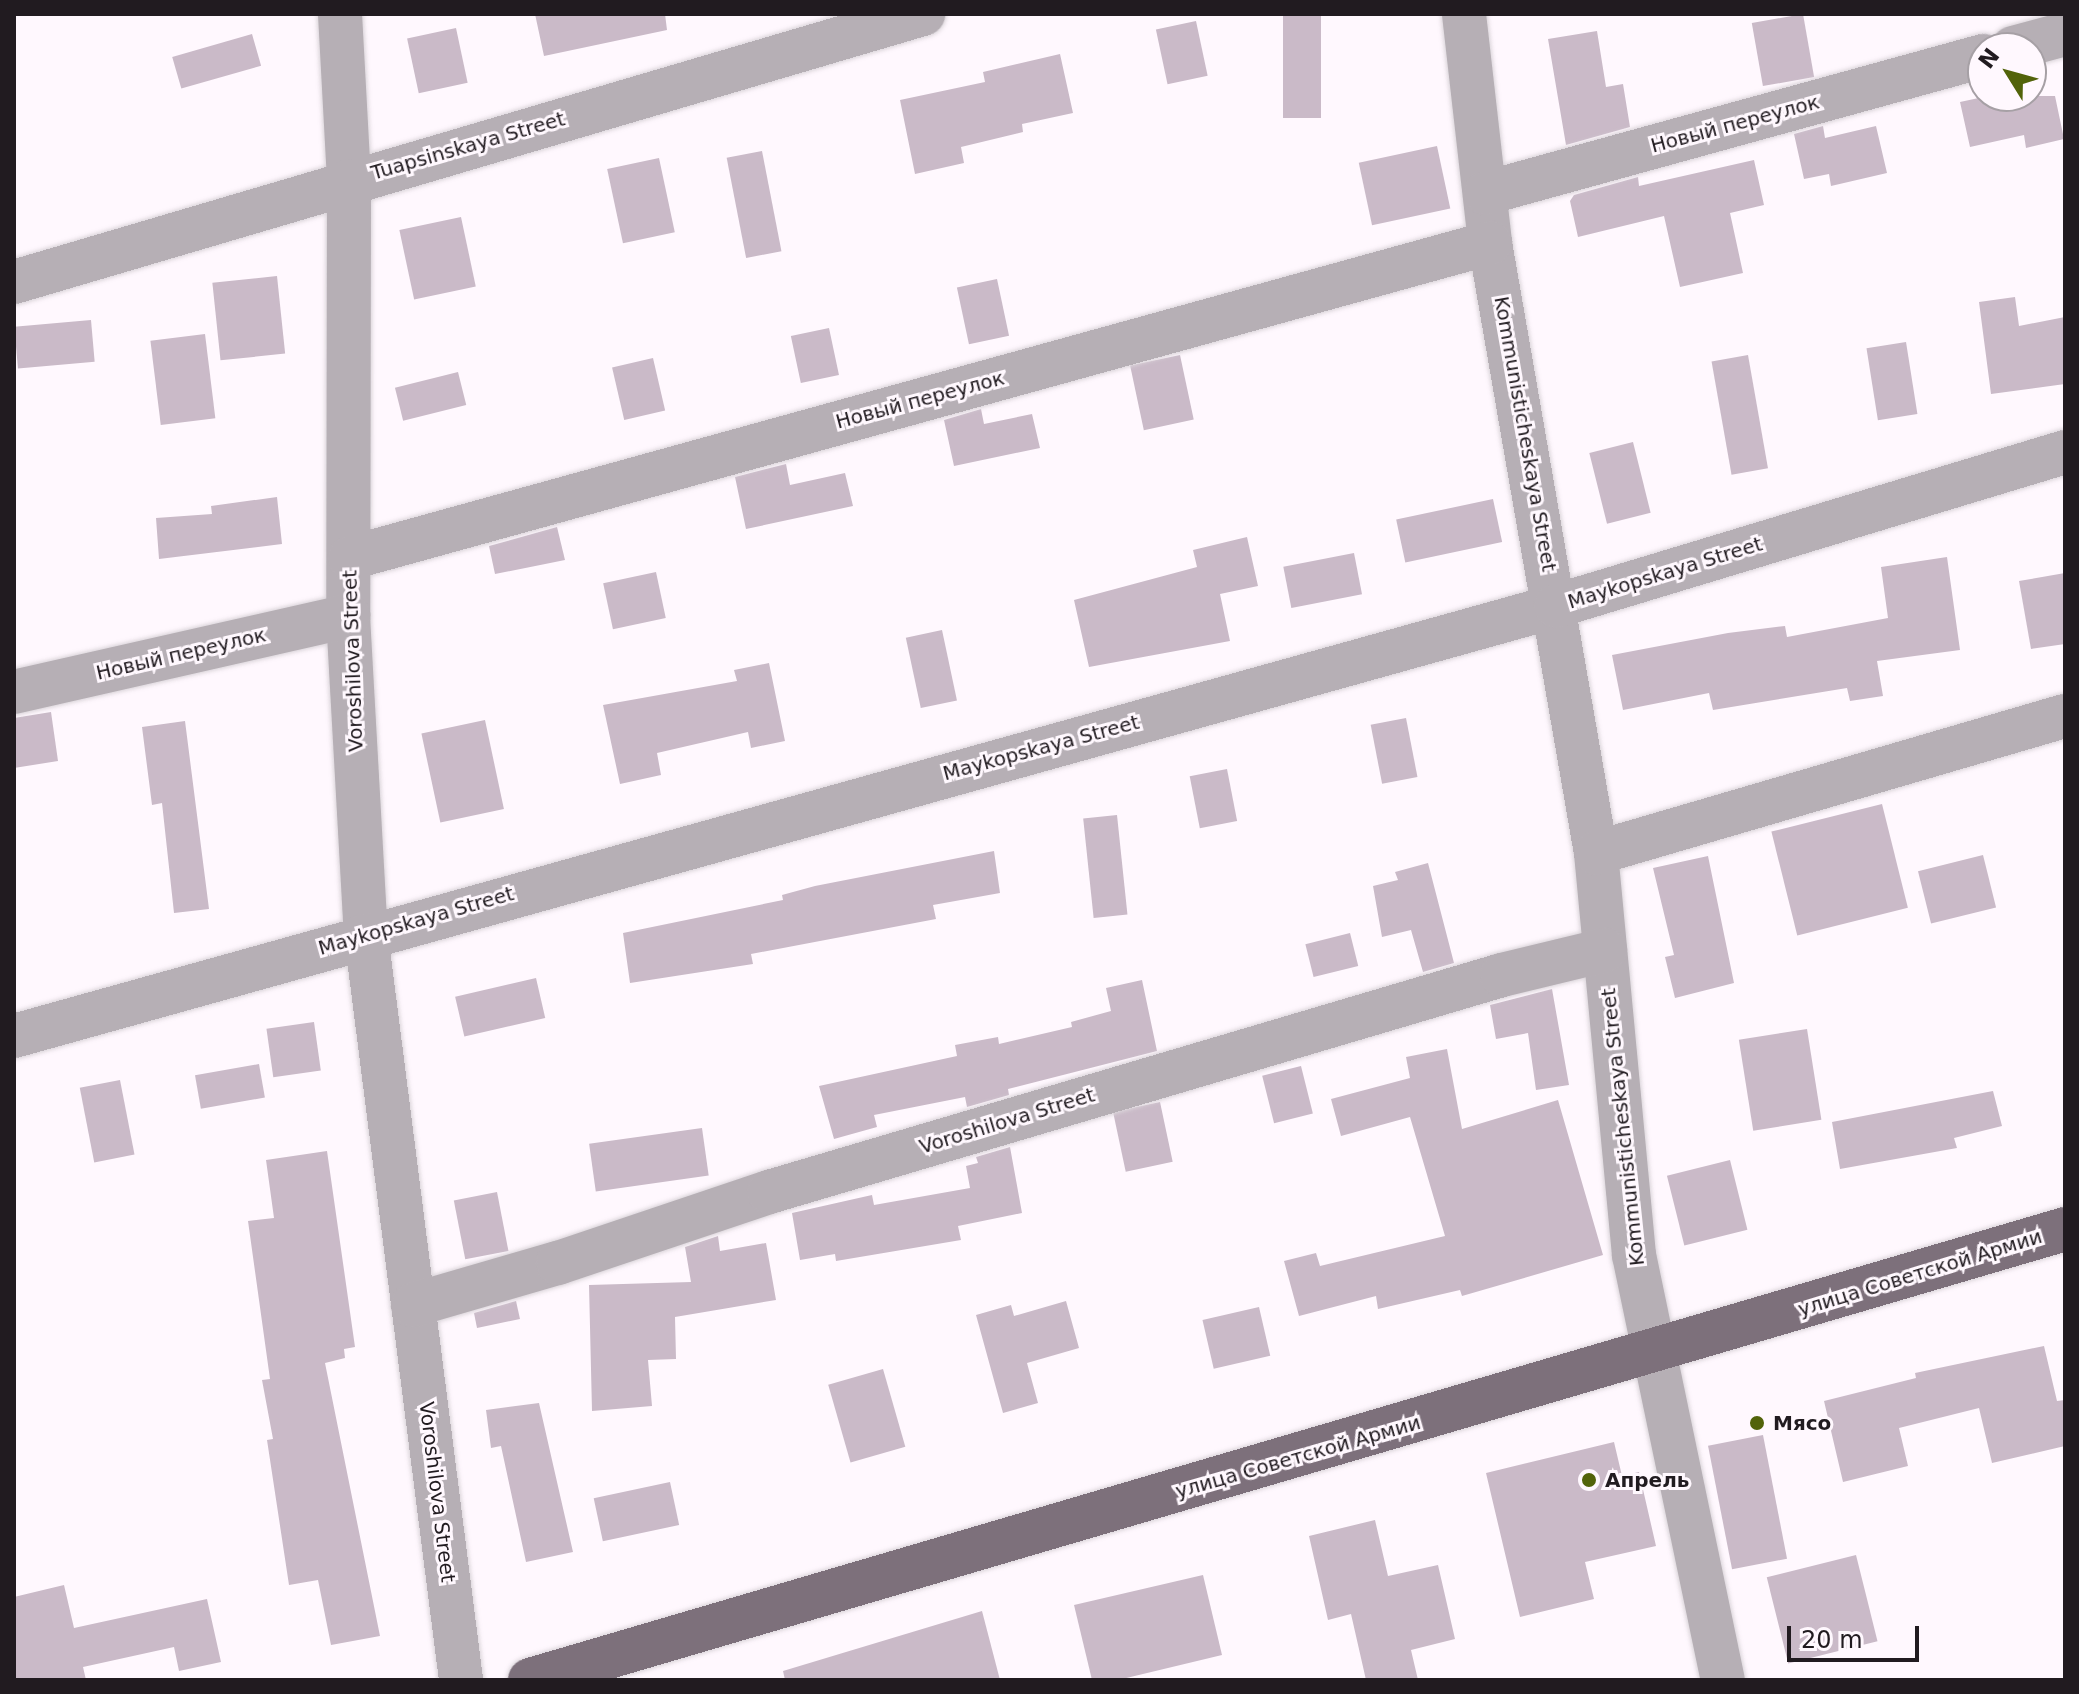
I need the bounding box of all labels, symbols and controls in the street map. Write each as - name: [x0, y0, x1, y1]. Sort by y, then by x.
- north arrow: [1967, 32, 2047, 112]
- text: N: [1973, 44, 2005, 73]
- street label: Новый переулок: [1648, 90, 1822, 158]
- street label: Tuapsinskaya Street: [368, 107, 568, 185]
- street label: Kommunisticheskaya Street: [1489, 294, 1561, 574]
- street label: Новый переулок: [833, 366, 1007, 434]
- street label: Maykopskaya Street: [1565, 532, 1765, 614]
- street label: Voroshilova Street: [338, 570, 368, 752]
- street label: Новый переулок: [94, 623, 268, 685]
- street label: Maykopskaya Street: [940, 710, 1142, 786]
- street label: Maykopskaya Street: [315, 882, 517, 960]
- street label: Kommunisticheskaya Street: [1596, 987, 1650, 1267]
- street label: Voroshilova Street: [916, 1083, 1098, 1159]
- street label: улица Советской Армии: [1795, 1224, 2045, 1322]
- street label: Voroshilova Street: [414, 1400, 460, 1584]
- street label: улица Советской Армии: [1173, 1410, 1423, 1504]
- place label: Мясо: [1773, 1411, 1831, 1435]
- marker: Мясо: [1748, 1414, 1766, 1432]
- place label: Апрель: [1605, 1468, 1689, 1492]
- marker: Апрель: [1580, 1471, 1598, 1489]
- scale bar: [1791, 1610, 1923, 1660]
- text: 20 m: [1801, 1626, 1863, 1654]

